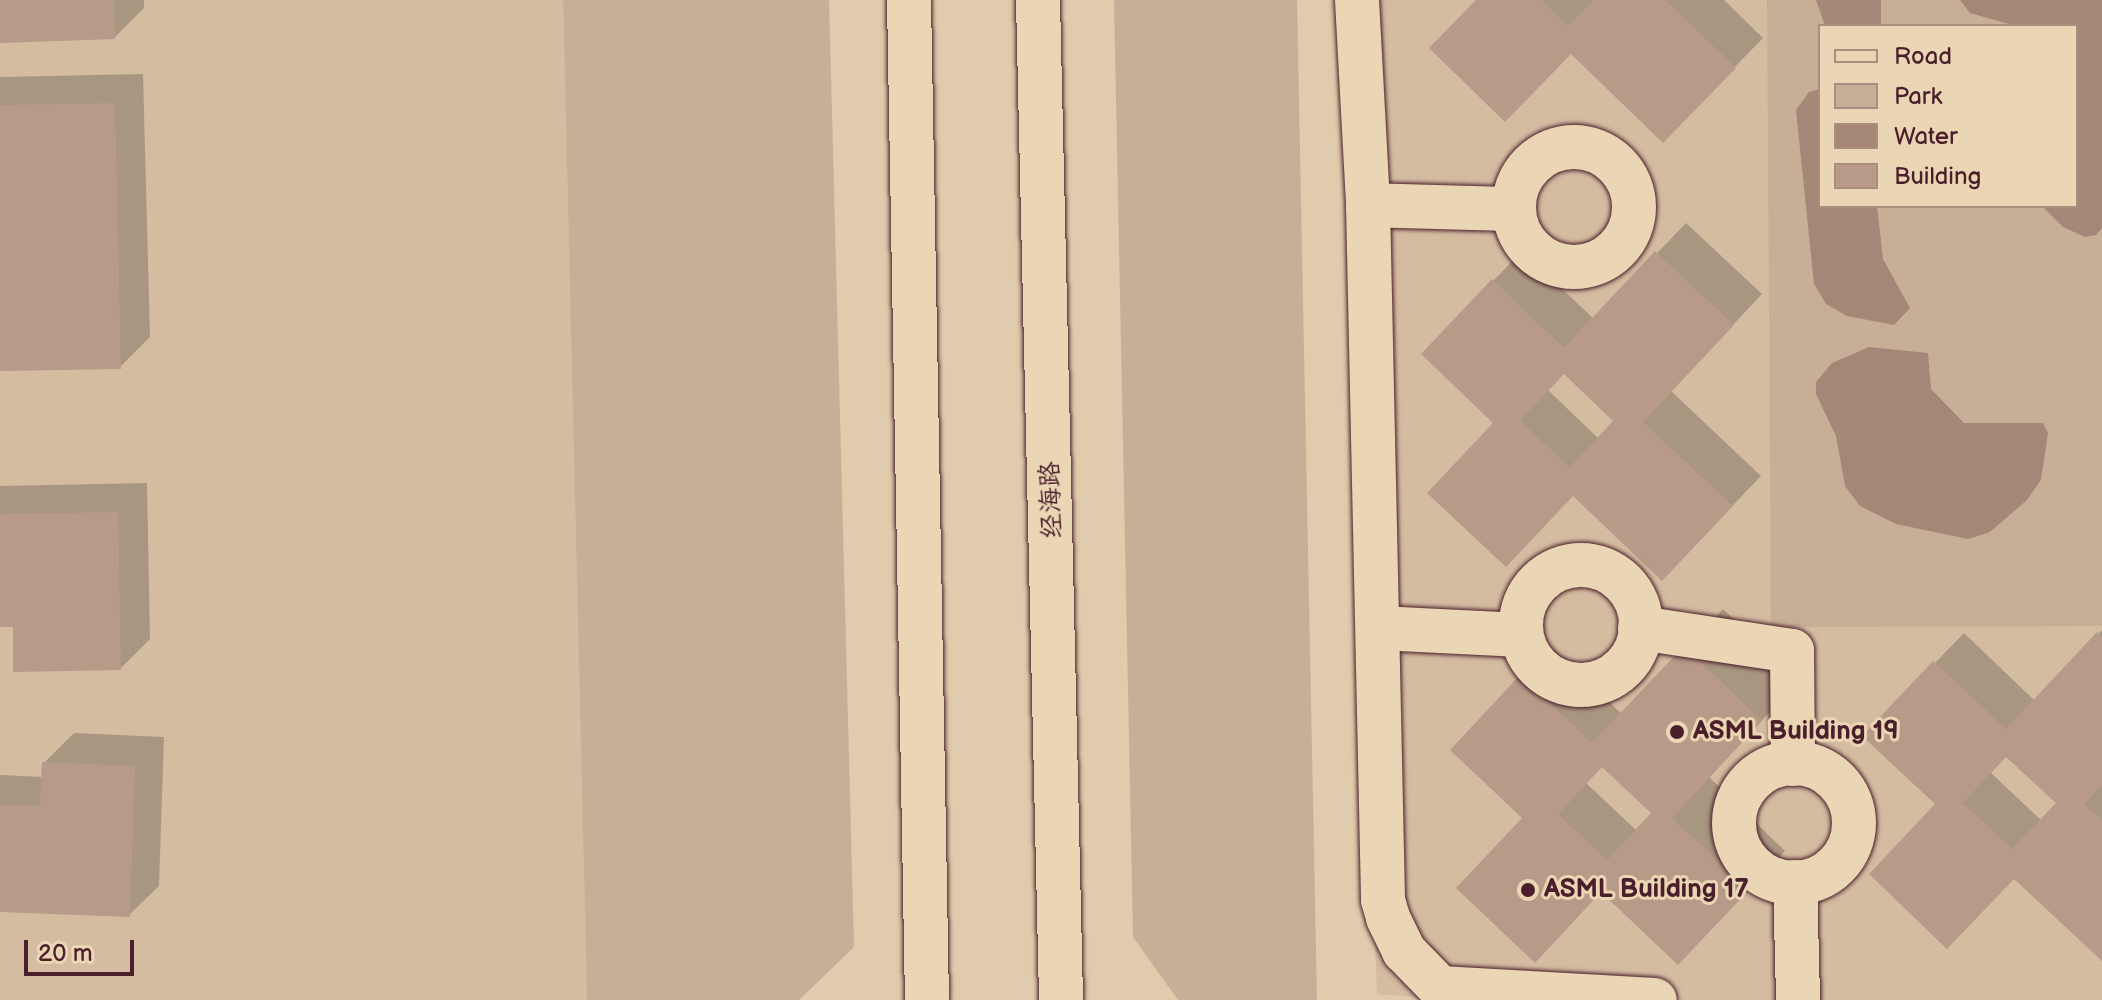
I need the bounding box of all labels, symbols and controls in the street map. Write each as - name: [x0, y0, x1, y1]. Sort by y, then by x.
- legend: [1818, 24, 2078, 208]
- text: Road: [1894, 42, 1952, 71]
- text: Park: [1894, 82, 1942, 111]
- text: Water: [1894, 122, 1958, 151]
- text: Building: [1894, 162, 1981, 191]
- street label: 经海路: [1035, 460, 1069, 540]
- place label: ASML Building 19: [1693, 716, 1899, 748]
- marker: ASML Building 19: [1668, 723, 1686, 741]
- place label: ASML Building 17: [1544, 874, 1749, 906]
- marker: ASML Building 17: [1519, 881, 1537, 899]
- scale bar: [28, 924, 138, 974]
- text: 20 m: [38, 939, 93, 968]

